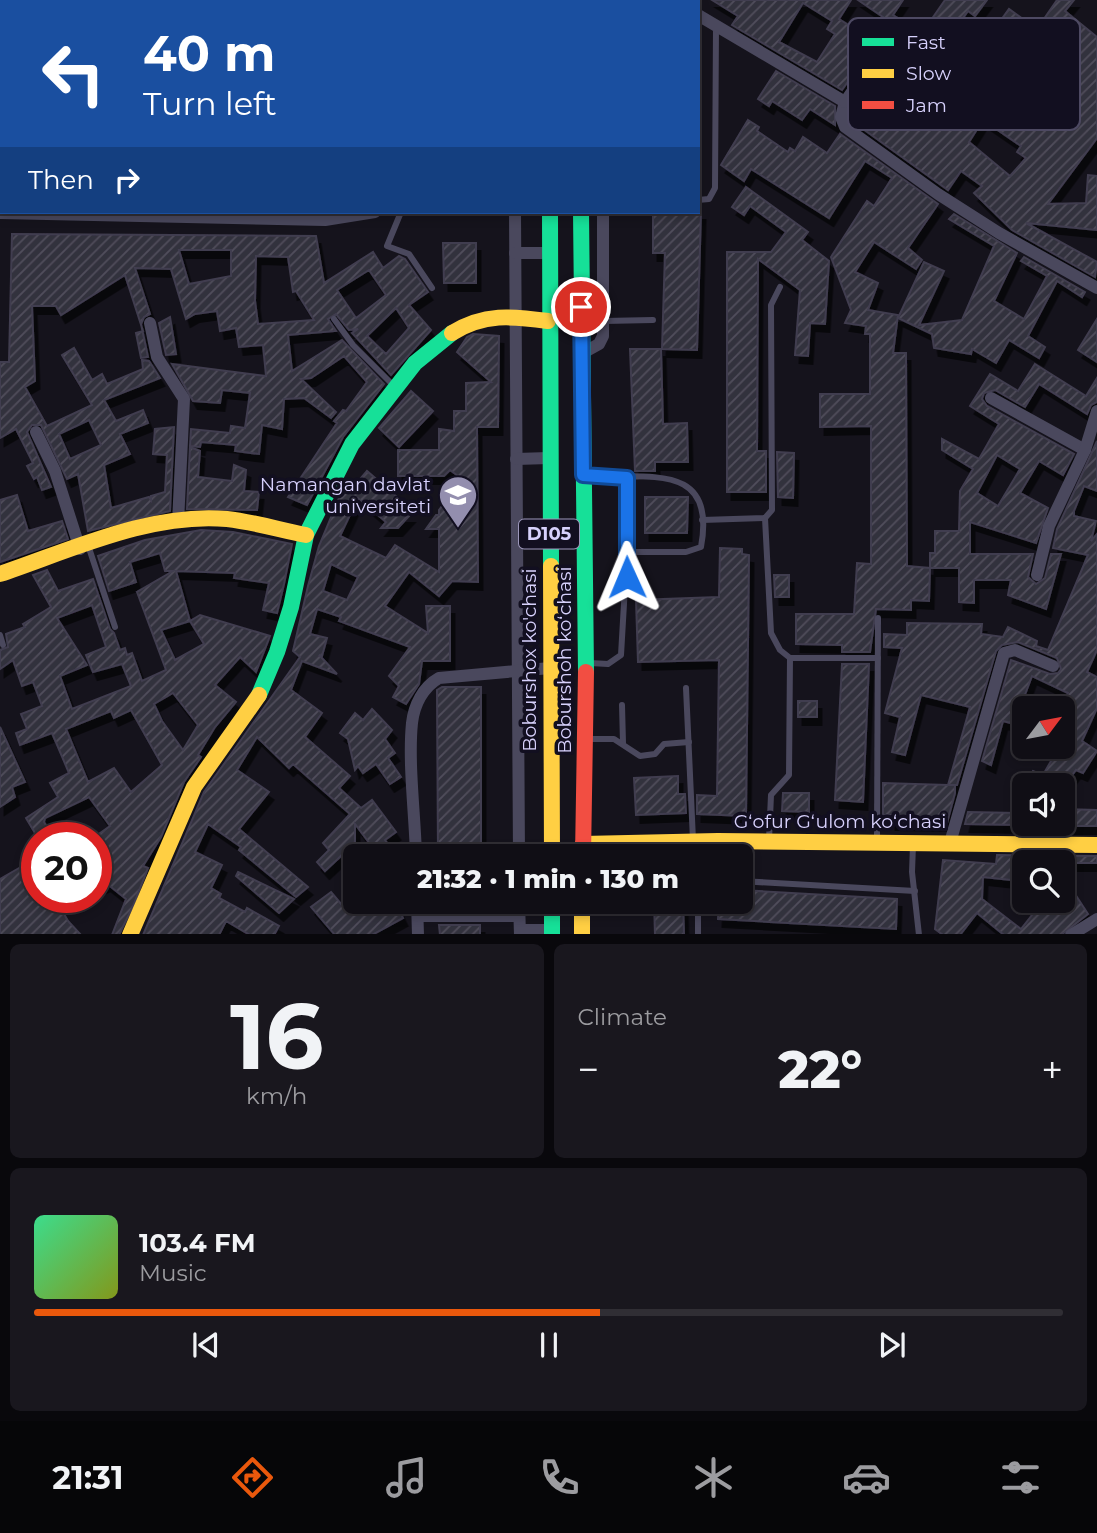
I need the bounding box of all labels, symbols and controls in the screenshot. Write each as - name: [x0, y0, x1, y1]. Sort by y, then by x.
- legend: [848, 18, 1080, 130]
- text: 40 m: [143, 24, 275, 83]
- icon: left: [28, 28, 119, 119]
- text: Fast: [906, 31, 946, 54]
- text: Slow: [906, 62, 951, 85]
- text: Turn left: [143, 84, 277, 123]
- text: Jam: [905, 94, 947, 117]
- icon: right: [108, 161, 146, 199]
- text: Then: [28, 164, 94, 196]
- pin: [551, 277, 611, 337]
- icon: arrive: [562, 288, 600, 326]
- place label: Namangan davlat universiteti: [260, 473, 431, 518]
- school or university icon: Namangan davlat universiteti: [437, 474, 479, 529]
- road number: D105: [519, 520, 579, 548]
- position arrow: [590, 540, 664, 614]
- street label: Boburshoh koʻchasi: [553, 566, 576, 754]
- street label: Boburshox ko'chasi: [518, 568, 541, 752]
- north arrow: [1012, 696, 1074, 760]
- map controls: [1012, 696, 1075, 913]
- button: sound: [1012, 773, 1075, 836]
- street label: Gʻofur Gʻulom koʻchasi: [734, 810, 946, 833]
- speed limit sign: 20: [21, 822, 112, 913]
- button: search: [1012, 850, 1075, 913]
- text: 21:32 · 1 min · 130 m: [417, 863, 679, 895]
- text: 16: [230, 981, 324, 1092]
- text: Climate: [578, 1003, 667, 1031]
- text: 22°: [778, 1038, 862, 1101]
- text: −: [578, 1046, 599, 1093]
- text: +: [1041, 1046, 1063, 1093]
- text: km/h: [246, 1082, 307, 1110]
- text: 103.4 FM: [139, 1227, 256, 1259]
- text: Music: [139, 1259, 207, 1287]
- icon: previous: [187, 1326, 225, 1364]
- icon: pause: [530, 1326, 568, 1364]
- icon: next: [873, 1326, 911, 1364]
- icon: directions: [228, 1453, 277, 1502]
- icon: music: [382, 1453, 431, 1502]
- icon: phone: [535, 1453, 584, 1502]
- icon: climate: [689, 1453, 738, 1502]
- icon: car: [842, 1453, 891, 1502]
- icon: filters: [996, 1453, 1045, 1502]
- text: 21:31: [52, 1458, 124, 1497]

